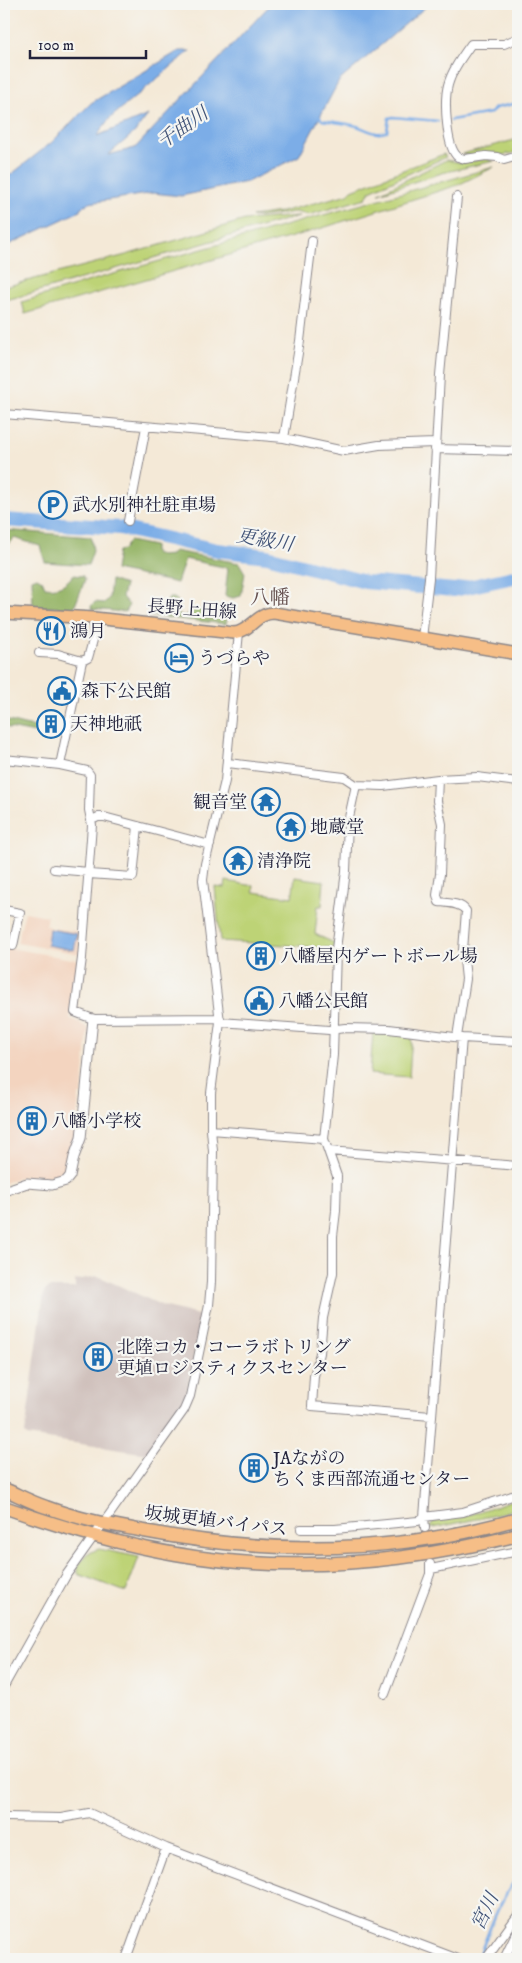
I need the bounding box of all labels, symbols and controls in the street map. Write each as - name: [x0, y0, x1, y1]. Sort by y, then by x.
- scale bar: [30, 28, 146, 60]
- text: 100 m: [38, 36, 74, 55]
- water label: 千曲川: [153, 101, 214, 154]
- parking icon: 武水別神社駐車場: [38, 490, 68, 520]
- place label: 武水別神社駐車場: [72, 495, 216, 517]
- water label: 更級川: [235, 524, 297, 557]
- district label: 八幡: [250, 586, 290, 611]
- street label: 長野上田線: [146, 596, 238, 624]
- restaurant icon: 鴻月: [36, 616, 66, 646]
- place label: 鴻月: [70, 621, 106, 643]
- hotel icon: うづらや: [164, 643, 194, 673]
- place label: うづらや: [198, 648, 270, 670]
- public building icon: 森下公民館: [47, 676, 77, 706]
- place label: 森下公民館: [81, 681, 171, 703]
- building icon: 天神地祇: [36, 709, 66, 739]
- place label: 天神地祇: [70, 714, 142, 736]
- temple icon: 観音堂: [251, 787, 281, 817]
- place label: 観音堂: [193, 792, 247, 814]
- temple icon: 地蔵堂: [276, 812, 306, 842]
- place label: 地蔵堂: [310, 817, 364, 839]
- temple icon: 清浄院: [223, 846, 253, 876]
- place label: 清浄院: [257, 851, 311, 873]
- building icon: 八幡屋内ゲートボール場: [246, 941, 276, 971]
- place label: 八幡屋内ゲートボール場: [280, 946, 478, 968]
- public building icon: 八幡公民館: [244, 986, 274, 1016]
- place label: 八幡公民館: [278, 991, 368, 1013]
- building icon: 八幡小学校: [17, 1106, 47, 1136]
- place label: 八幡小学校: [51, 1111, 141, 1133]
- place label: 北陸コカ・コーラボトリング 更埴ロジスティクスセンター: [117, 1337, 351, 1380]
- building icon: 北陸コカ・コーラボトリング 更埴ロジスティクスセンター: [83, 1342, 113, 1372]
- place label: JAながの ちくま西部流通センター: [271, 1448, 470, 1491]
- building icon: JAながの ちくま西部流通センター: [239, 1453, 269, 1483]
- street label: 坂城更埴バイパス: [143, 1502, 289, 1542]
- water label: 宮川: [467, 1888, 505, 1934]

